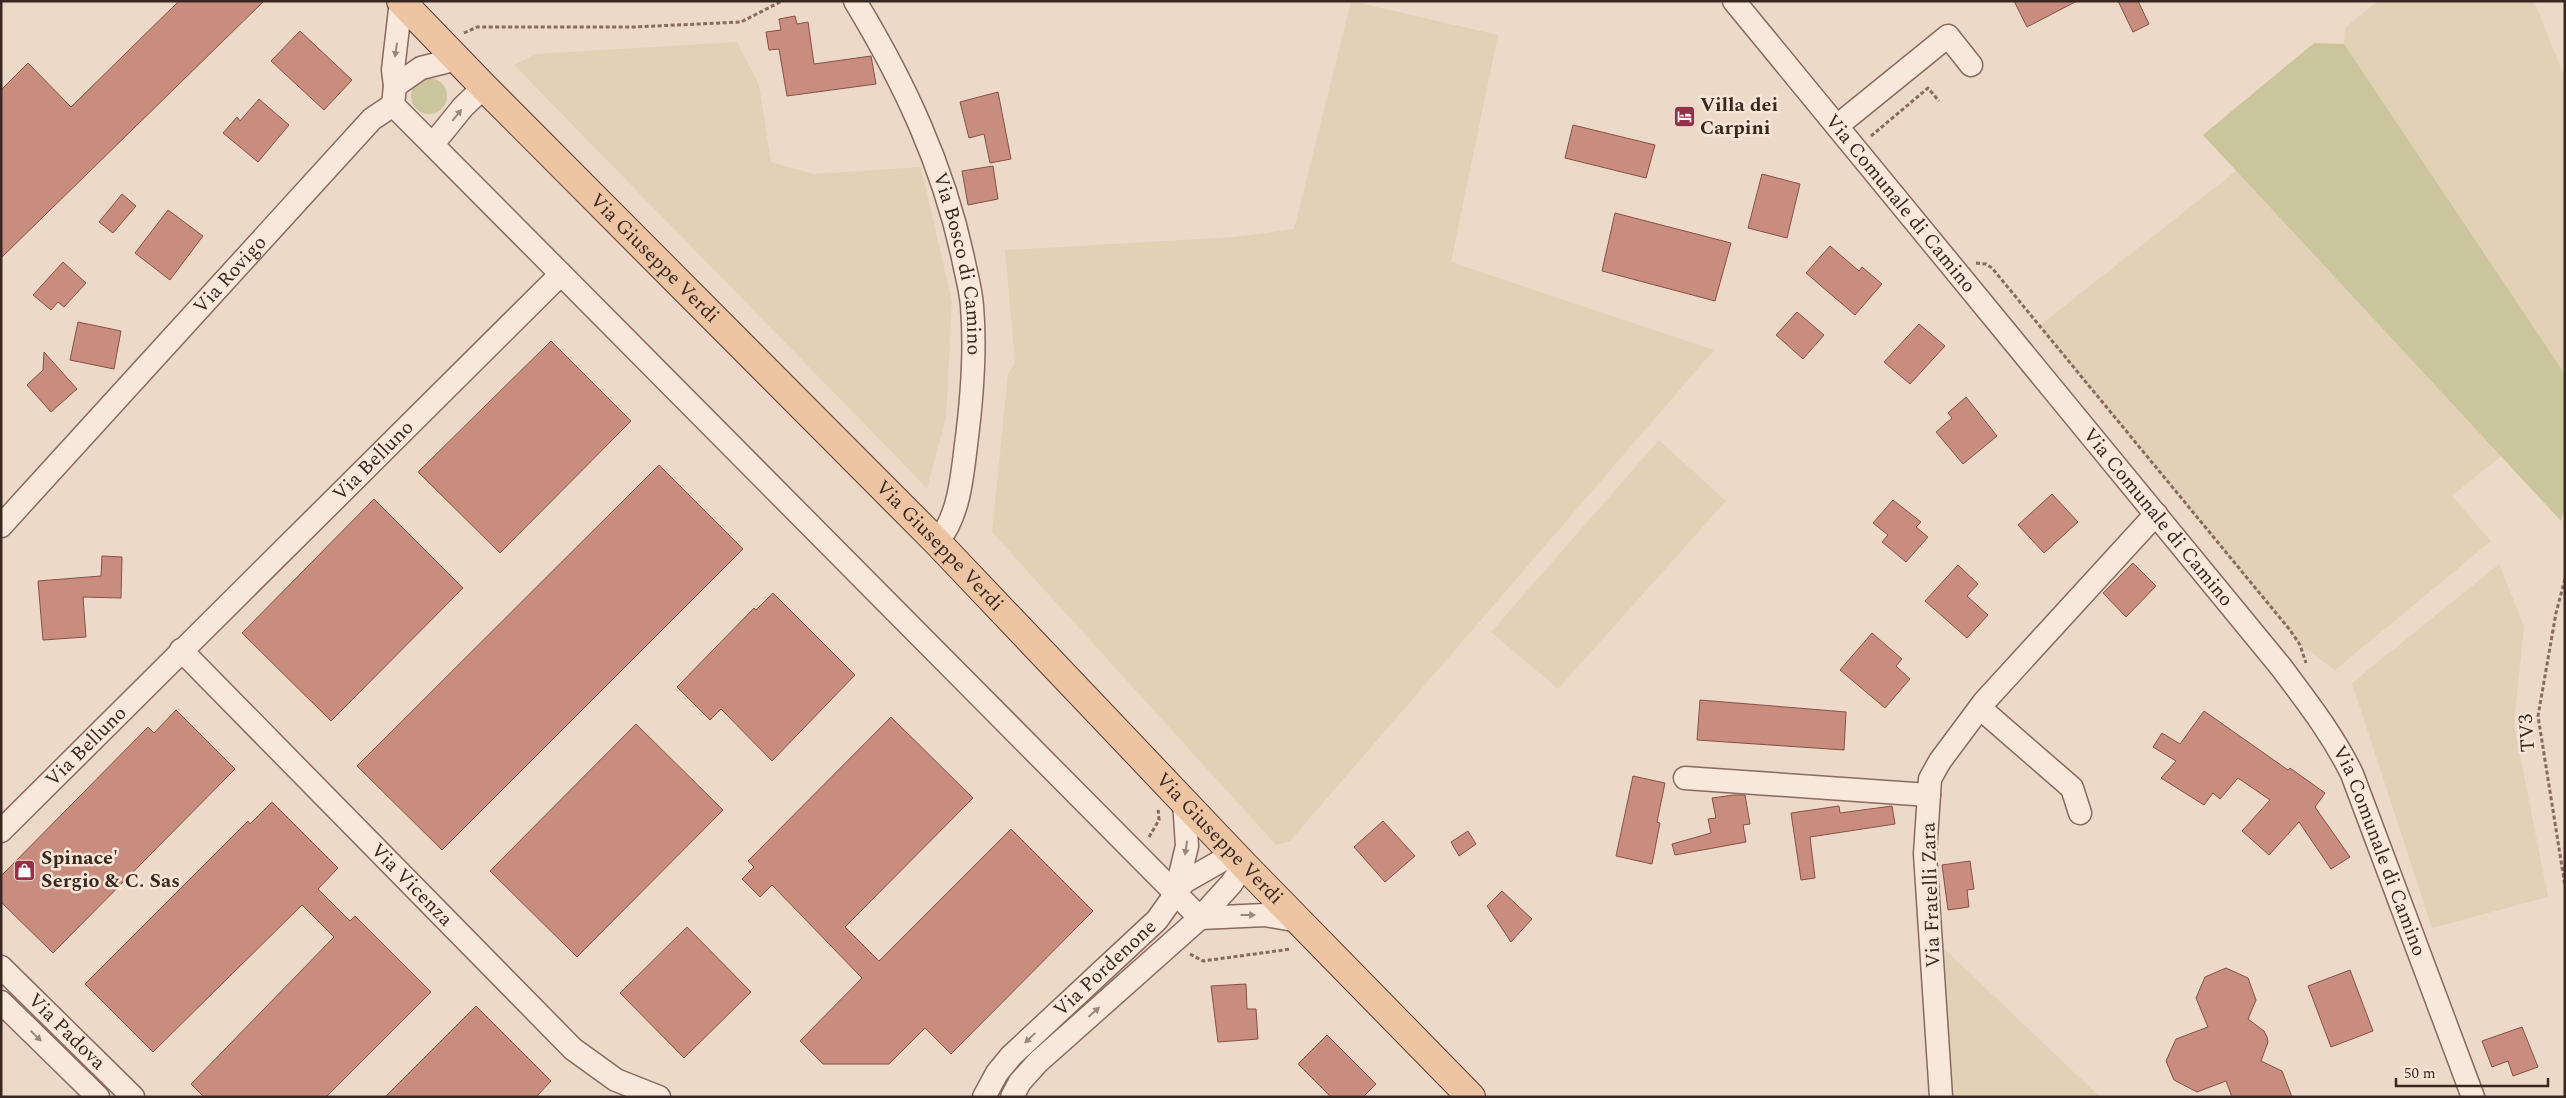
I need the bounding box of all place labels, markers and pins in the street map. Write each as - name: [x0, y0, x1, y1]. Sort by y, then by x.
- place label: Villa dei Carpini: [1700, 90, 1778, 143]
- hotel icon: Villa dei Carpini: [1672, 105, 1696, 129]
- place label: Spinace' Sergio & C. Sas: [41, 843, 180, 896]
- shop icon: Spinace' Sergio & C. Sas: [13, 858, 37, 882]

